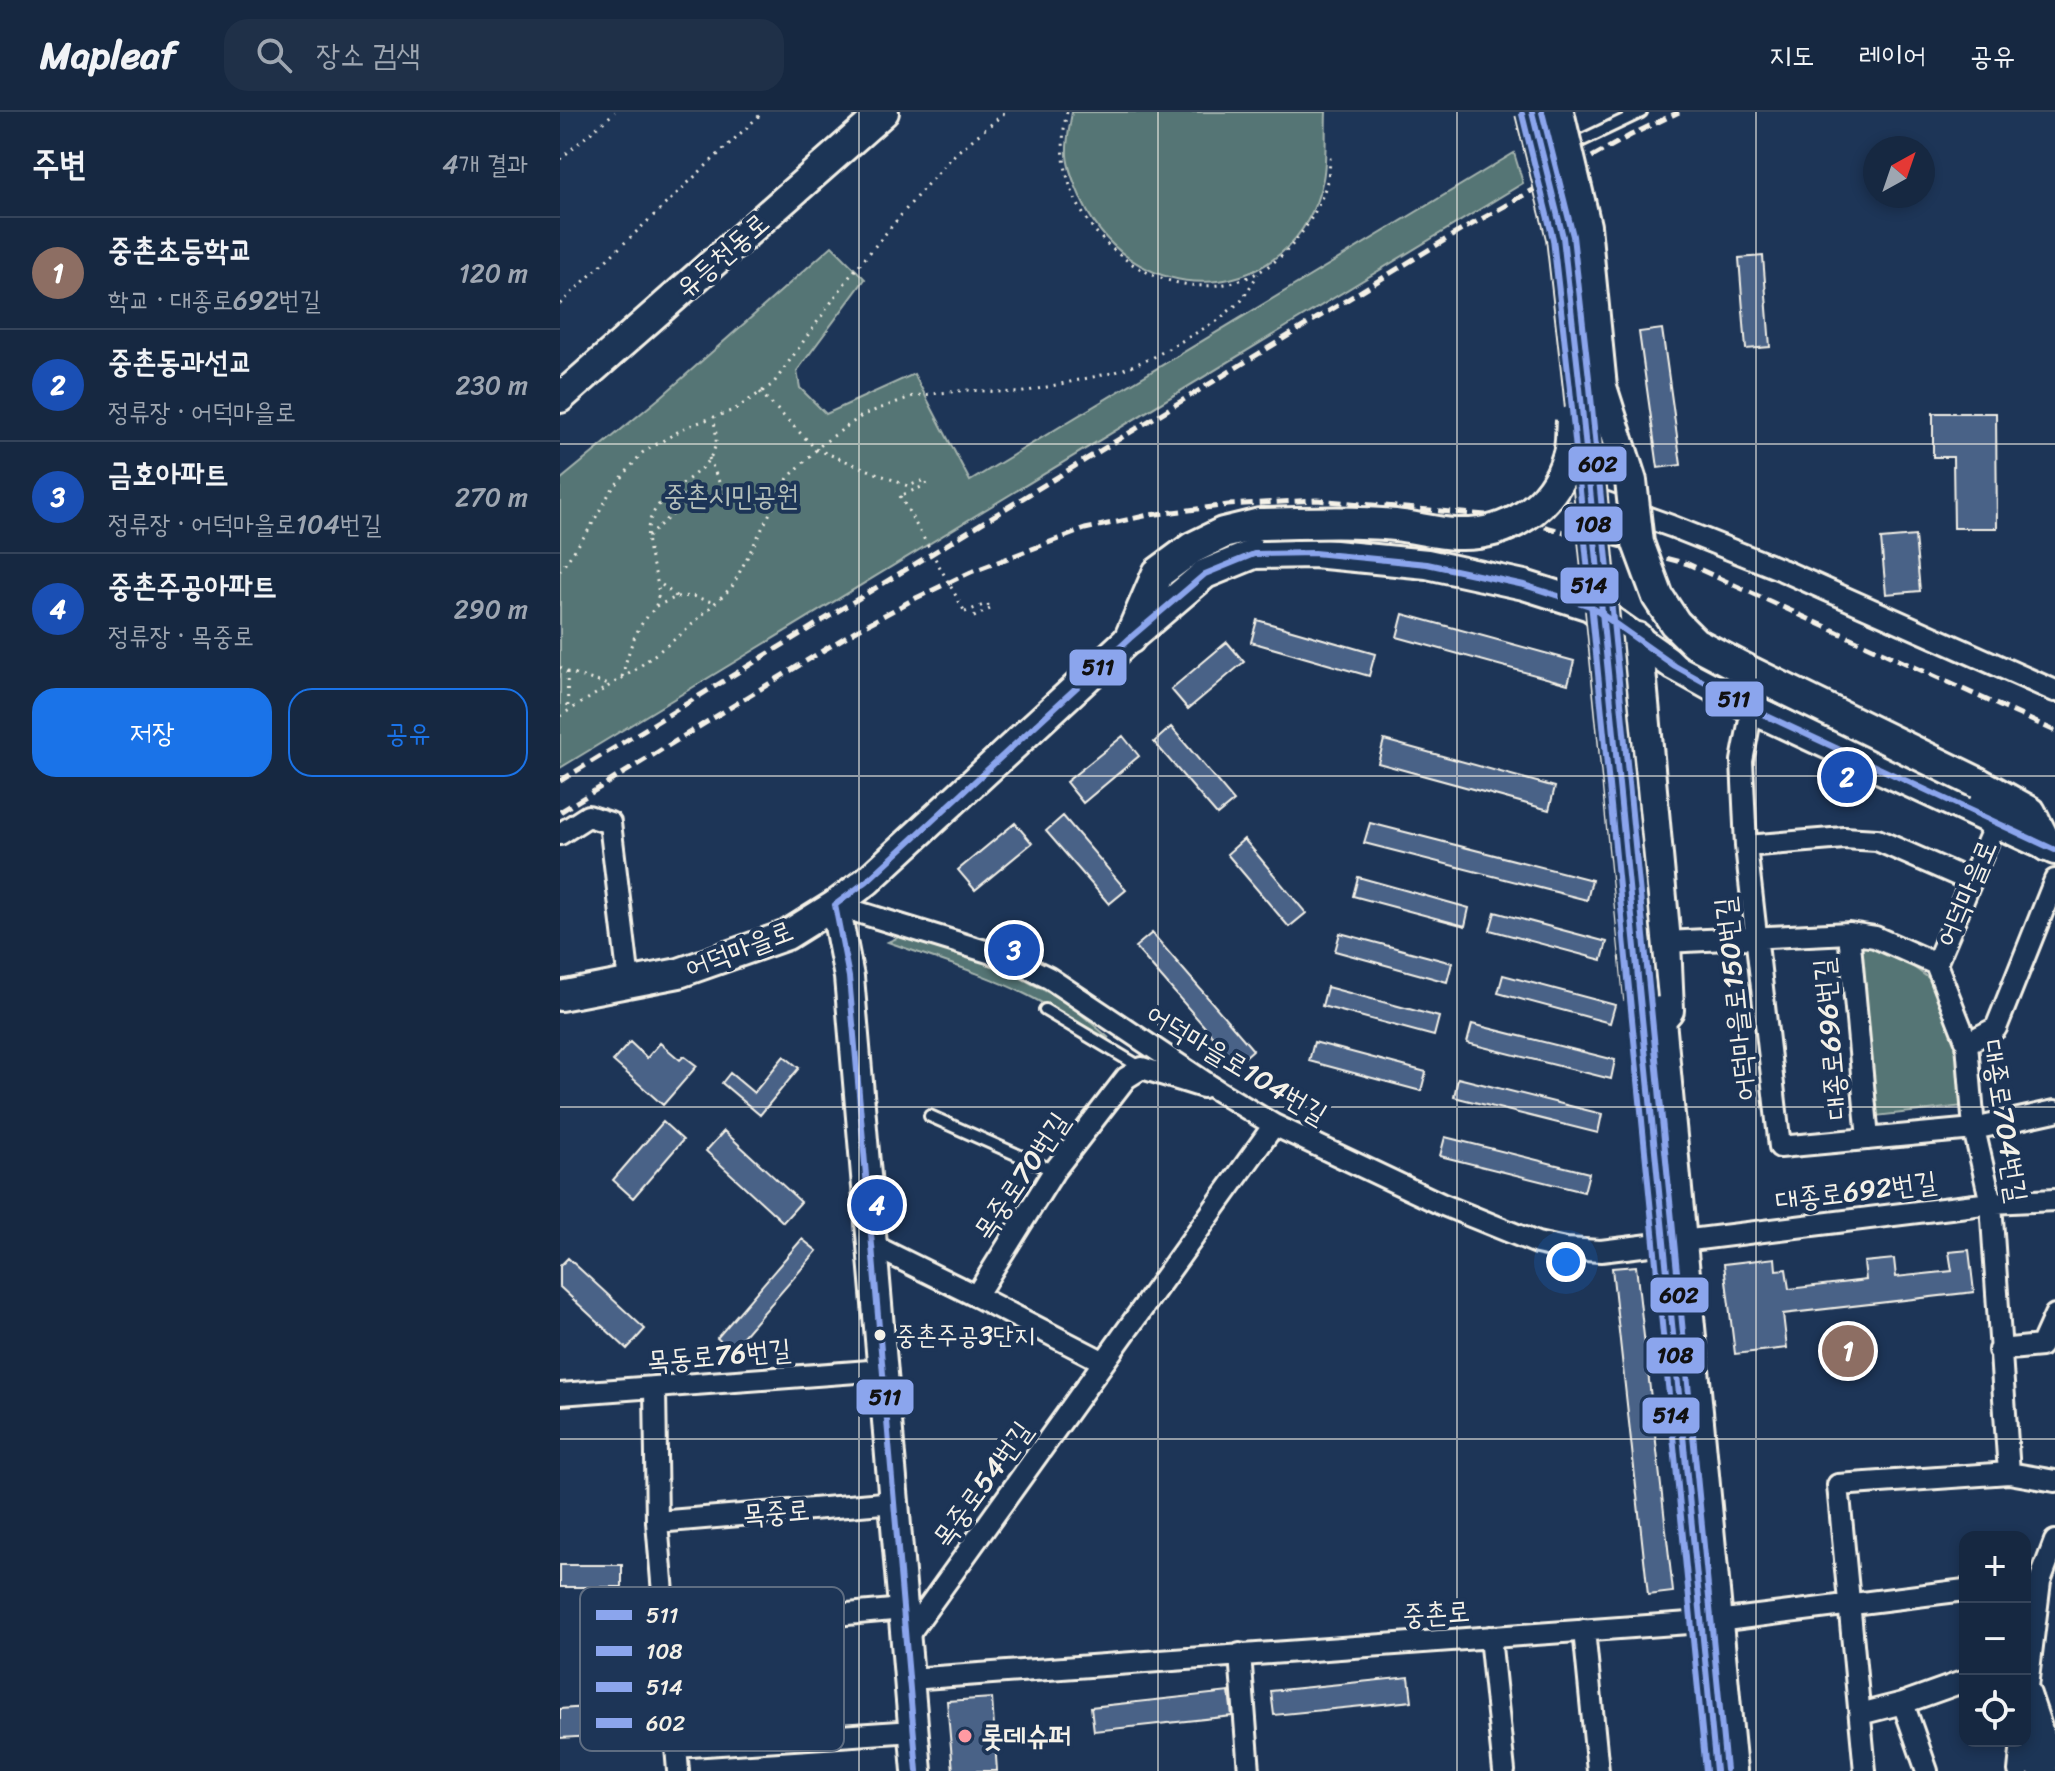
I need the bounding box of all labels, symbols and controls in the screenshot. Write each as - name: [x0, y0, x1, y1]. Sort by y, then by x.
- search box: [224, 19, 784, 91]
- text: Mapleaf: [40, 22, 176, 89]
- text: 장소 검색: [316, 28, 420, 82]
- text: 지도: [1769, 31, 1814, 80]
- text: 레이어: [1858, 31, 1926, 80]
- text: 공유: [1970, 31, 2015, 80]
- icon: search: [252, 33, 296, 77]
- text: 주변: [32, 134, 87, 194]
- north arrow: [1863, 136, 1935, 208]
- text: 4개 결과: [442, 141, 528, 187]
- street label: 유등천동로: [663, 200, 781, 310]
- text: 중촌초등학교: [108, 223, 253, 277]
- text: 1: [52, 250, 64, 296]
- text: 120 m: [459, 250, 528, 296]
- text: 학교 · 대종로692번길: [108, 277, 321, 323]
- text: 중촌동과선교: [108, 335, 253, 389]
- text: 2: [50, 362, 66, 408]
- text: 230 m: [456, 362, 528, 408]
- text: 정류장 · 어덕마을로: [108, 389, 296, 435]
- line badge: 602: [1567, 445, 1628, 483]
- text: 602: [1577, 445, 1618, 484]
- text: 금호아파트: [108, 447, 229, 501]
- park label: 중촌시민공원: [663, 471, 799, 520]
- text: 3: [51, 474, 65, 520]
- text: 270 m: [455, 474, 528, 520]
- text: 정류장 · 어덕마을로104번길: [108, 501, 382, 547]
- line badge: 108: [1563, 505, 1624, 543]
- text: 108: [1575, 505, 1612, 544]
- text: 중촌주공아파트: [108, 559, 277, 613]
- line badge: 514: [1559, 566, 1620, 605]
- text: 514: [1571, 566, 1608, 605]
- text: 4: [50, 586, 66, 632]
- text: 290 m: [454, 586, 528, 632]
- text: 정류장 · 목중로: [108, 613, 254, 659]
- line badge: 511: [1068, 648, 1128, 687]
- text: 511: [1082, 648, 1115, 687]
- line badge: 511: [1704, 680, 1765, 718]
- text: 511: [1718, 680, 1751, 719]
- button: 저장: [32, 688, 272, 777]
- button: 공유: [288, 688, 528, 777]
- pin: 2: [1821, 747, 1873, 807]
- street label: 어덕마을로: [1921, 832, 2011, 954]
- street label: 어덕마을로150번길: [1700, 895, 1770, 1103]
- street label: 어덕마을로: [678, 906, 800, 992]
- pin: 3: [988, 920, 1040, 980]
- street label: 대종로696번길: [1799, 956, 1861, 1122]
- street label: 어덕마을로104번길: [1137, 990, 1337, 1138]
- street label: 대종로704번길: [1968, 1036, 2042, 1206]
- street label: 목중로70번길: [960, 1102, 1082, 1250]
- street label: 대종로692번길: [1773, 1157, 1939, 1225]
- pin: 4: [851, 1175, 903, 1235]
- your location: [1546, 1242, 1586, 1282]
- line badge: 602: [1649, 1276, 1710, 1314]
- text: 602: [1658, 1276, 1699, 1315]
- place label: 중촌주공3단지: [895, 1312, 1035, 1358]
- pin: 1: [1822, 1321, 1874, 1381]
- street label: 목동로76번길: [645, 1324, 793, 1386]
- marker: 중촌주공3단지: [872, 1327, 888, 1343]
- line badge: 108: [1645, 1336, 1706, 1375]
- text: 108: [1657, 1336, 1694, 1375]
- line badge: 511: [855, 1378, 915, 1416]
- text: 511: [869, 1378, 902, 1417]
- line badge: 514: [1641, 1396, 1701, 1435]
- text: 514: [1653, 1396, 1690, 1435]
- street label: 목중로54번길: [919, 1410, 1045, 1558]
- street label: 목중로: [740, 1485, 812, 1539]
- map controls: [1959, 1531, 2031, 1747]
- button: +: [1959, 1531, 2031, 1603]
- street label: 중촌로: [1401, 1586, 1471, 1640]
- legend: [580, 1587, 844, 1751]
- text: 511: [646, 1596, 678, 1635]
- button: −: [1959, 1603, 2031, 1675]
- text: 108: [646, 1632, 683, 1671]
- text: 514: [646, 1668, 683, 1707]
- button: locate: [1959, 1675, 2031, 1747]
- text: 602: [646, 1704, 685, 1743]
- place label: 롯데슈퍼: [981, 1712, 1071, 1761]
- marker: 롯데슈퍼: [956, 1727, 974, 1745]

